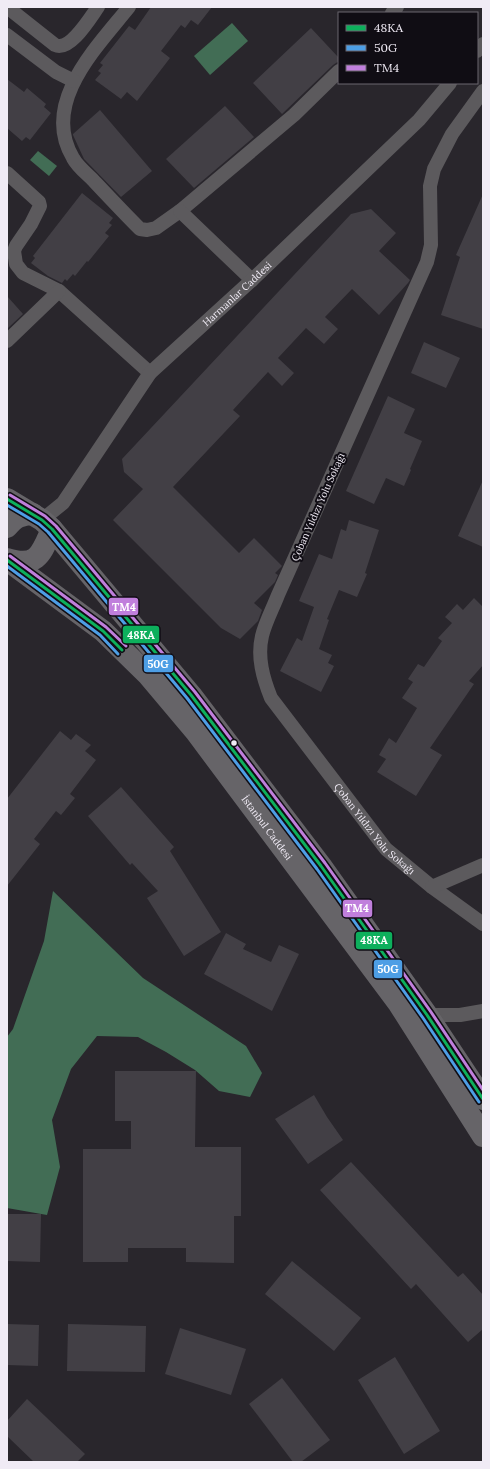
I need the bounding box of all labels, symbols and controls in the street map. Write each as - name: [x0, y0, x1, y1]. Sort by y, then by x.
- legend: [338, 12, 478, 84]
- text: 48KA: [374, 20, 403, 35]
- text: 50G: [374, 40, 397, 55]
- text: TM4: [374, 60, 400, 75]
- street label: Harmanlar Caddesi: [199, 258, 274, 329]
- street label: Çoban Yıldızı Yolu Sokağı: [288, 451, 348, 563]
- line badge: TM4: [108, 597, 139, 616]
- text: TM4: [112, 600, 136, 614]
- line badge: 48KA: [122, 625, 160, 644]
- text: 48KA: [127, 628, 155, 642]
- line badge: 50G: [143, 654, 174, 673]
- text: 50G: [147, 657, 169, 671]
- unlabelled marker: [229, 738, 239, 748]
- street label: Çoban Yıldızı Yolu Sokağı: [332, 780, 418, 877]
- street label: İstanbul Caddesi: [239, 793, 296, 862]
- line badge: TM4: [342, 899, 373, 918]
- text: TM4: [345, 901, 369, 915]
- line badge: 48KA: [355, 931, 393, 950]
- text: 48KA: [360, 933, 388, 947]
- line badge: 50G: [373, 959, 403, 979]
- text: 50G: [377, 962, 399, 976]

